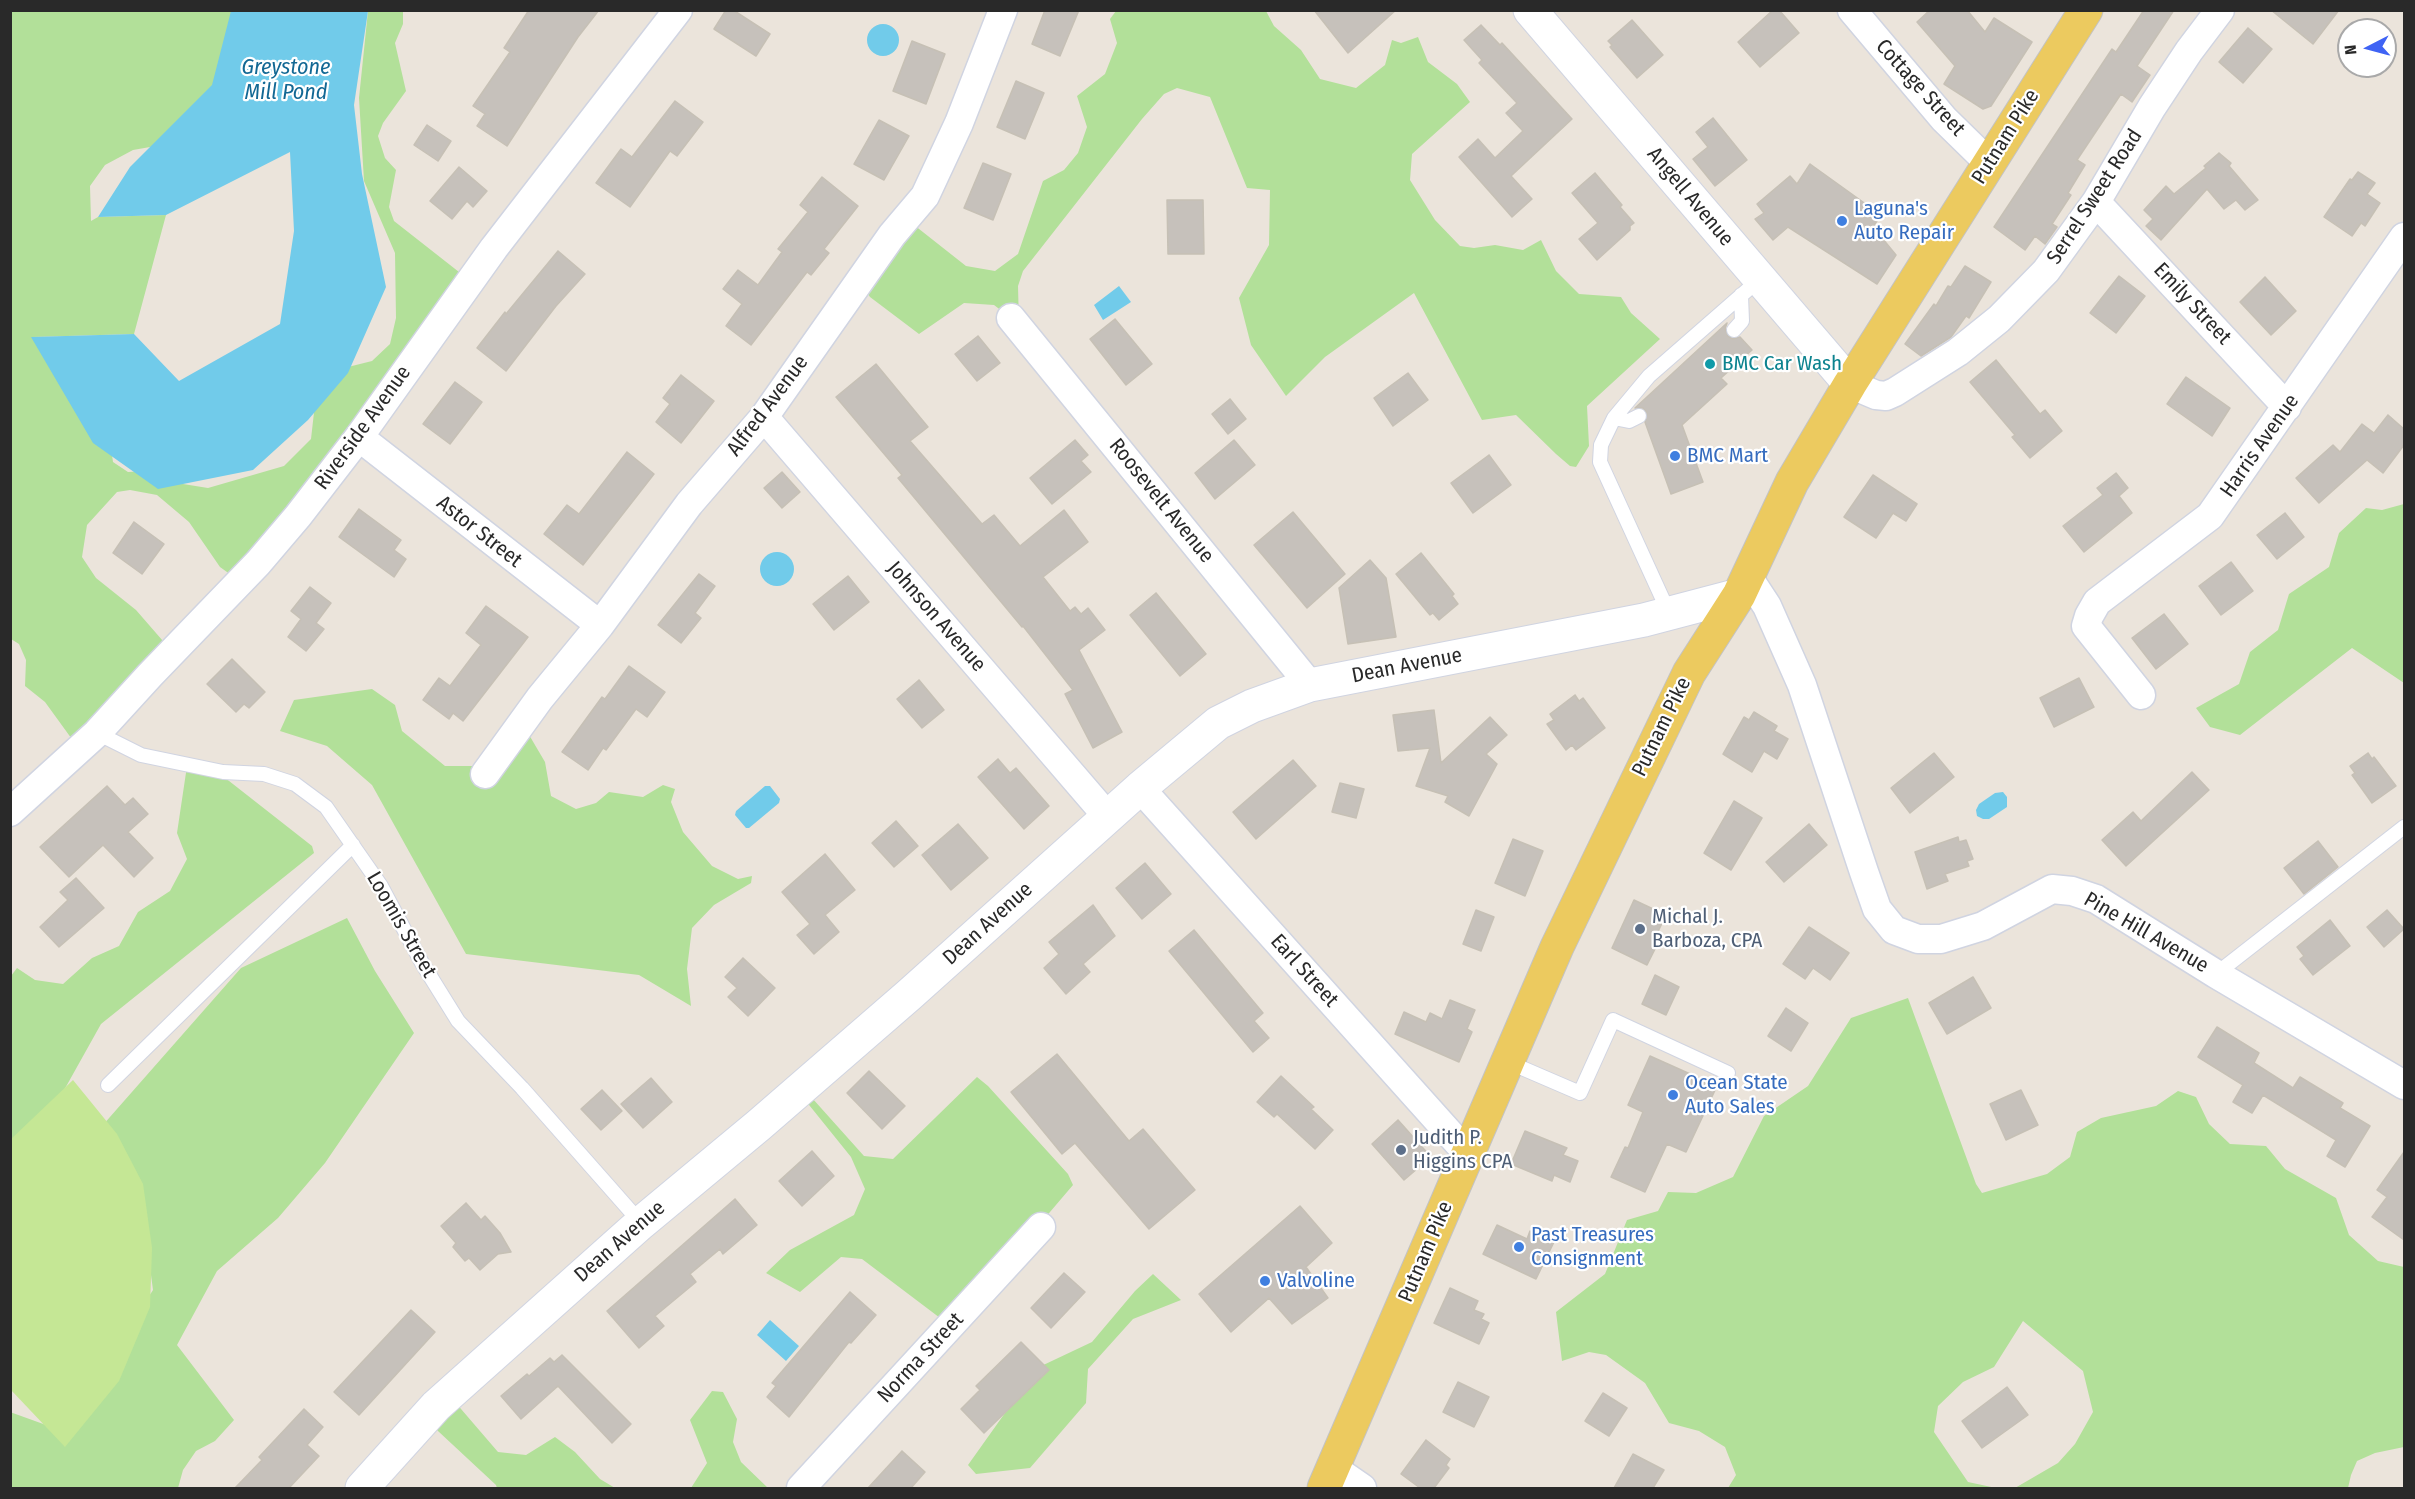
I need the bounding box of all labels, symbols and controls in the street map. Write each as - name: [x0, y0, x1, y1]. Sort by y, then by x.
- north arrow: [2337, 18, 2397, 78]
- street label: Cottage Street: [1870, 34, 1970, 142]
- text: N: [2341, 44, 2361, 55]
- water label: Greystone Mill Pond: [242, 55, 330, 106]
- street label: Putnam Pike: [1967, 85, 2045, 189]
- street label: Serrel Sweet Road: [2042, 125, 2148, 269]
- street label: Angell Avenue: [1641, 142, 1739, 252]
- place label: Laguna's Auto Repair: [1854, 196, 1954, 246]
- marker: Laguna's Auto Repair: [1835, 214, 1849, 228]
- street label: Emily Street: [2148, 258, 2236, 350]
- street label: Alfred Avenue: [722, 351, 814, 461]
- place label: BMC Car Wash: [1722, 351, 1842, 377]
- marker: BMC Car Wash: [1703, 357, 1717, 371]
- street label: Riverside Avenue: [310, 361, 416, 495]
- street label: Harris Avenue: [2215, 390, 2305, 502]
- street label: Roosevelt Avenue: [1103, 434, 1219, 568]
- place label: BMC Mart: [1687, 443, 1768, 469]
- marker: BMC Mart: [1668, 449, 1682, 463]
- street label: Astor Street: [431, 491, 527, 573]
- street label: Johnson Avenue: [881, 557, 991, 677]
- street label: Dean Avenue: [1350, 643, 1464, 689]
- street label: Putnam Pike: [1627, 673, 1697, 781]
- street label: Loomis Street: [361, 868, 441, 982]
- street label: Dean Avenue: [938, 877, 1038, 971]
- street label: Pine Hill Avenue: [2079, 887, 2213, 979]
- place label: Michal J. Barboza, CPA: [1652, 904, 1762, 954]
- marker: Michal J. Barboza, CPA: [1633, 922, 1647, 936]
- street label: Earl Street: [1265, 929, 1343, 1013]
- place label: Ocean State Auto Sales: [1685, 1070, 1788, 1120]
- marker: Ocean State Auto Sales: [1666, 1088, 1680, 1102]
- place label: Judith P. Higgins CPA: [1413, 1125, 1512, 1175]
- marker: Judith P. Higgins CPA: [1394, 1143, 1408, 1157]
- street label: Dean Avenue: [570, 1196, 670, 1288]
- street label: Putnam Pike: [1393, 1198, 1459, 1306]
- place label: Past Treasures Consignment: [1531, 1222, 1654, 1272]
- marker: Past Treasures Consignment: [1512, 1240, 1526, 1254]
- place label: Valvoline: [1277, 1268, 1355, 1294]
- marker: Valvoline: [1258, 1274, 1272, 1288]
- street label: Norma Street: [873, 1308, 969, 1408]

